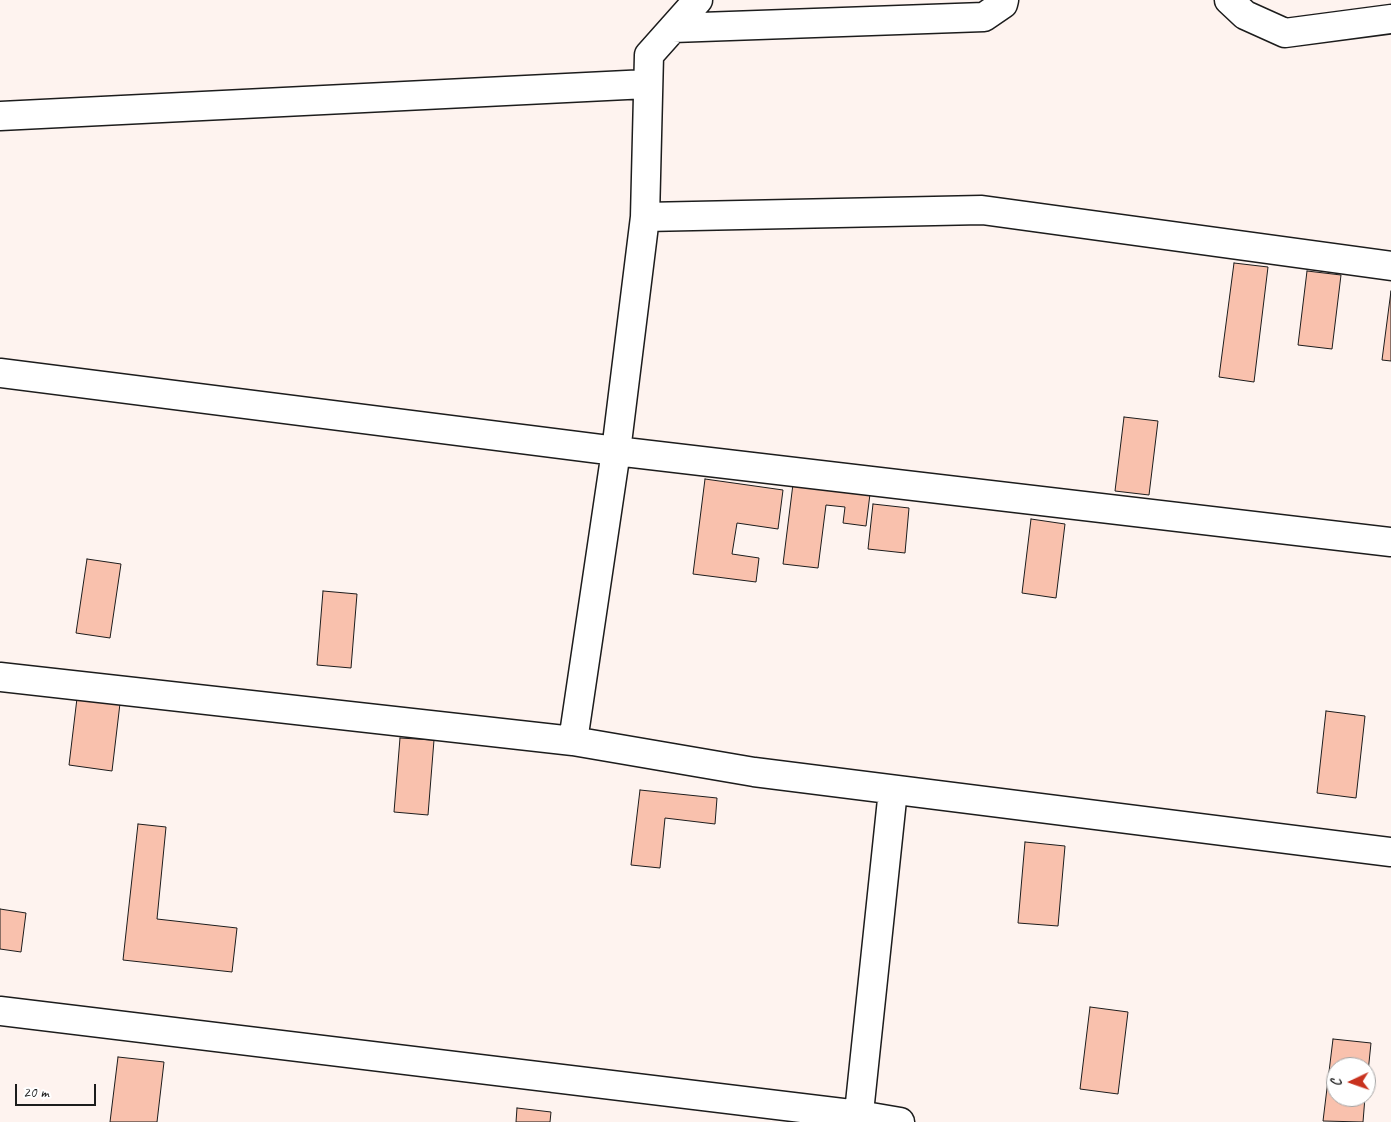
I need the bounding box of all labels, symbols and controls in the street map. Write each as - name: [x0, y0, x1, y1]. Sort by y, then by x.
- north arrow: [1326, 1057, 1376, 1107]
- scale bar: [18, 1074, 99, 1106]
- text: С: [1328, 1079, 1345, 1087]
- text: 20 m: [23, 1083, 49, 1102]

